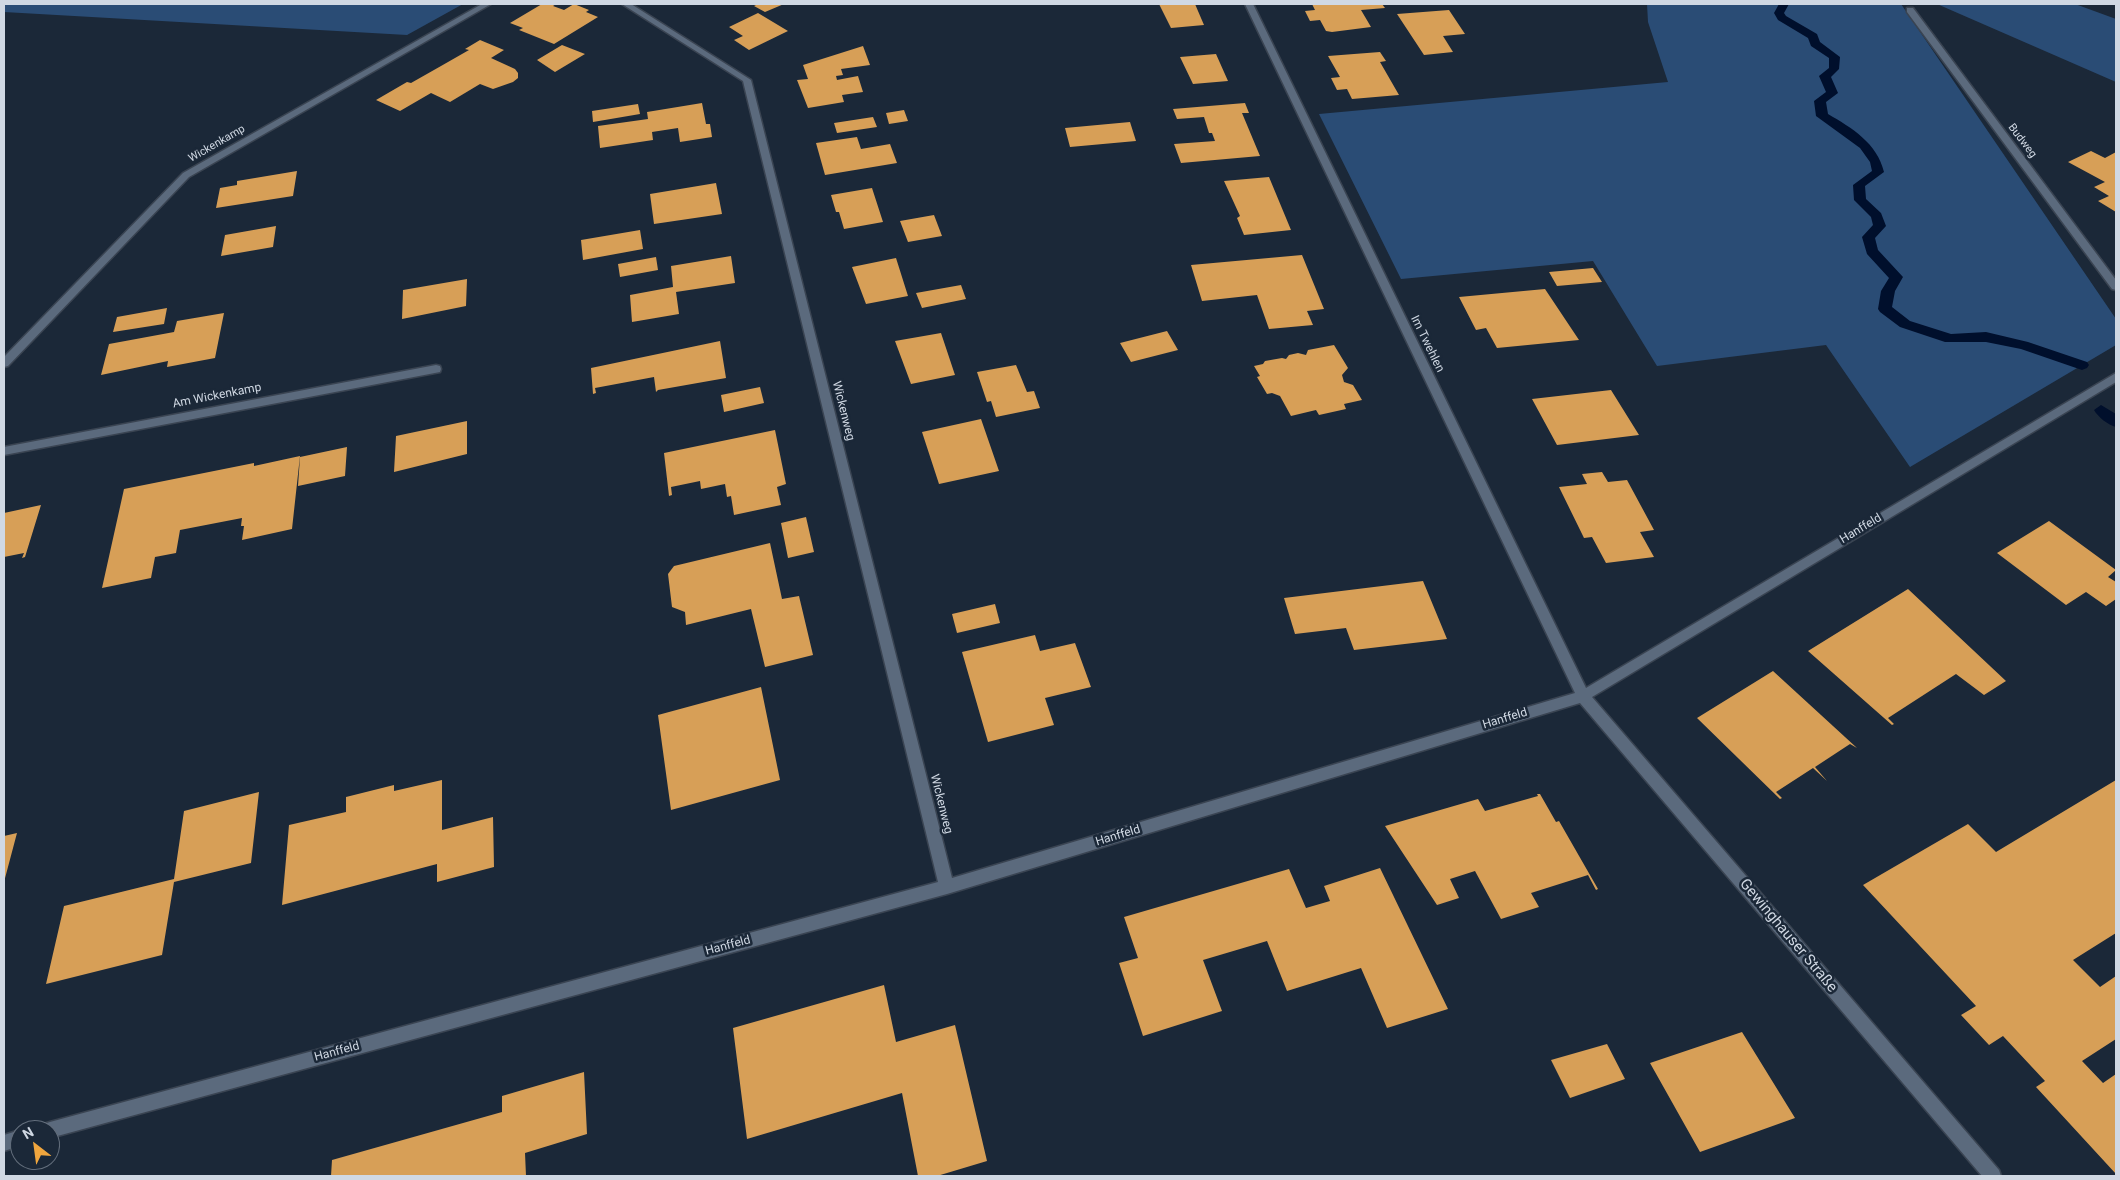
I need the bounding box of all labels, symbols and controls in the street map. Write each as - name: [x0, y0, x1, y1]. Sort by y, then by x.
- street label: Budweg: [2005, 121, 2039, 161]
- street label: Wickenkamp: [186, 123, 248, 165]
- street label: Im Twehlen: [1407, 313, 1447, 375]
- street label: Am Wickenkamp: [171, 380, 263, 412]
- street label: Wickenweg: [829, 380, 857, 442]
- street label: Hanffeld: [1838, 511, 1884, 547]
- street label: Hanffeld: [1481, 705, 1529, 733]
- street label: Wickenweg: [927, 773, 955, 835]
- street label: Hanffeld: [1094, 822, 1142, 850]
- street label: Gewinghauser Straße: [1735, 876, 1841, 996]
- street label: Hanffeld: [704, 933, 752, 959]
- street label: Hanffeld: [313, 1039, 361, 1065]
- north arrow: [10, 1120, 60, 1170]
- text: N: [20, 1123, 36, 1142]

